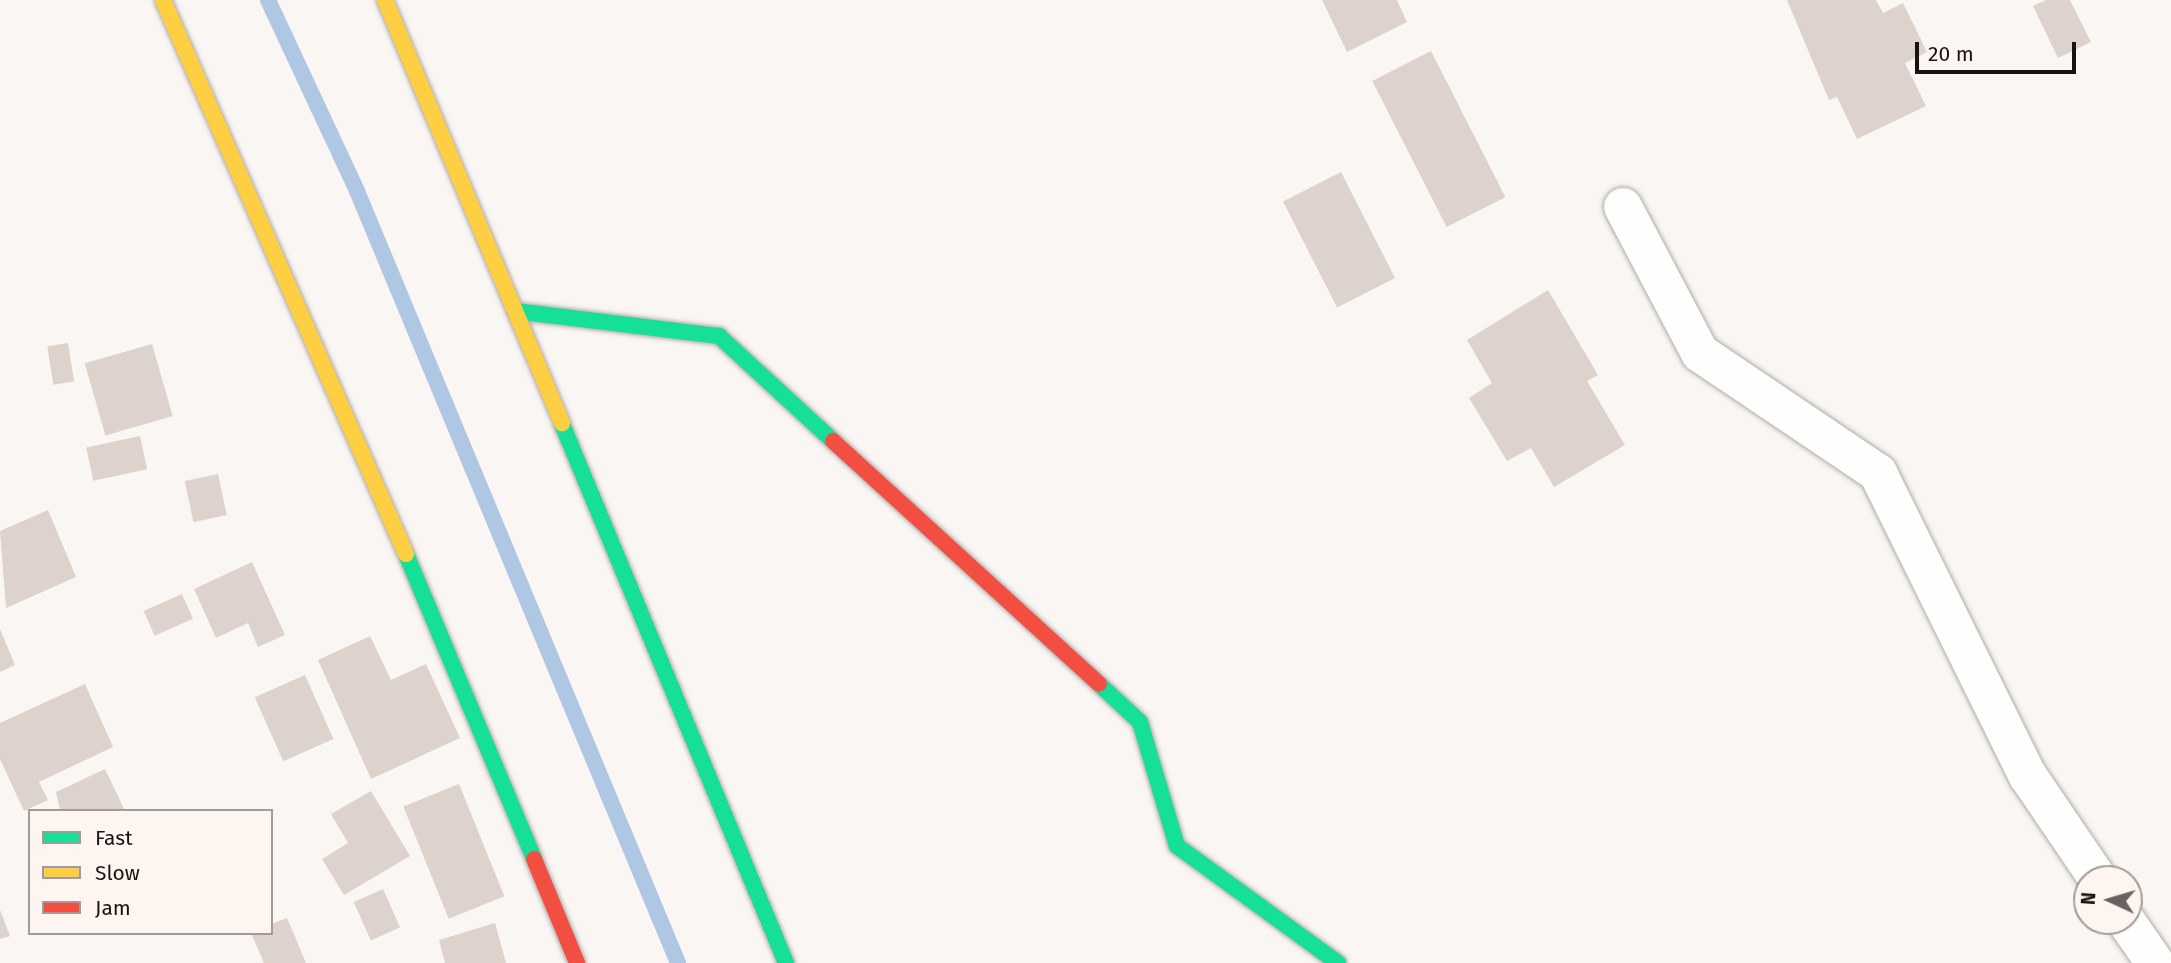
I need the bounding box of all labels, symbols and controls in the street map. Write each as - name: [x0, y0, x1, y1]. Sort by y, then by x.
- scale bar: [1919, 28, 2080, 72]
- text: 20 m: [1928, 41, 1974, 67]
- legend: [28, 809, 273, 935]
- text: Fast: [95, 825, 133, 851]
- text: Slow: [95, 860, 140, 886]
- north arrow: [2073, 865, 2143, 935]
- text: N: [2077, 892, 2100, 906]
- text: Jam: [95, 895, 131, 921]

